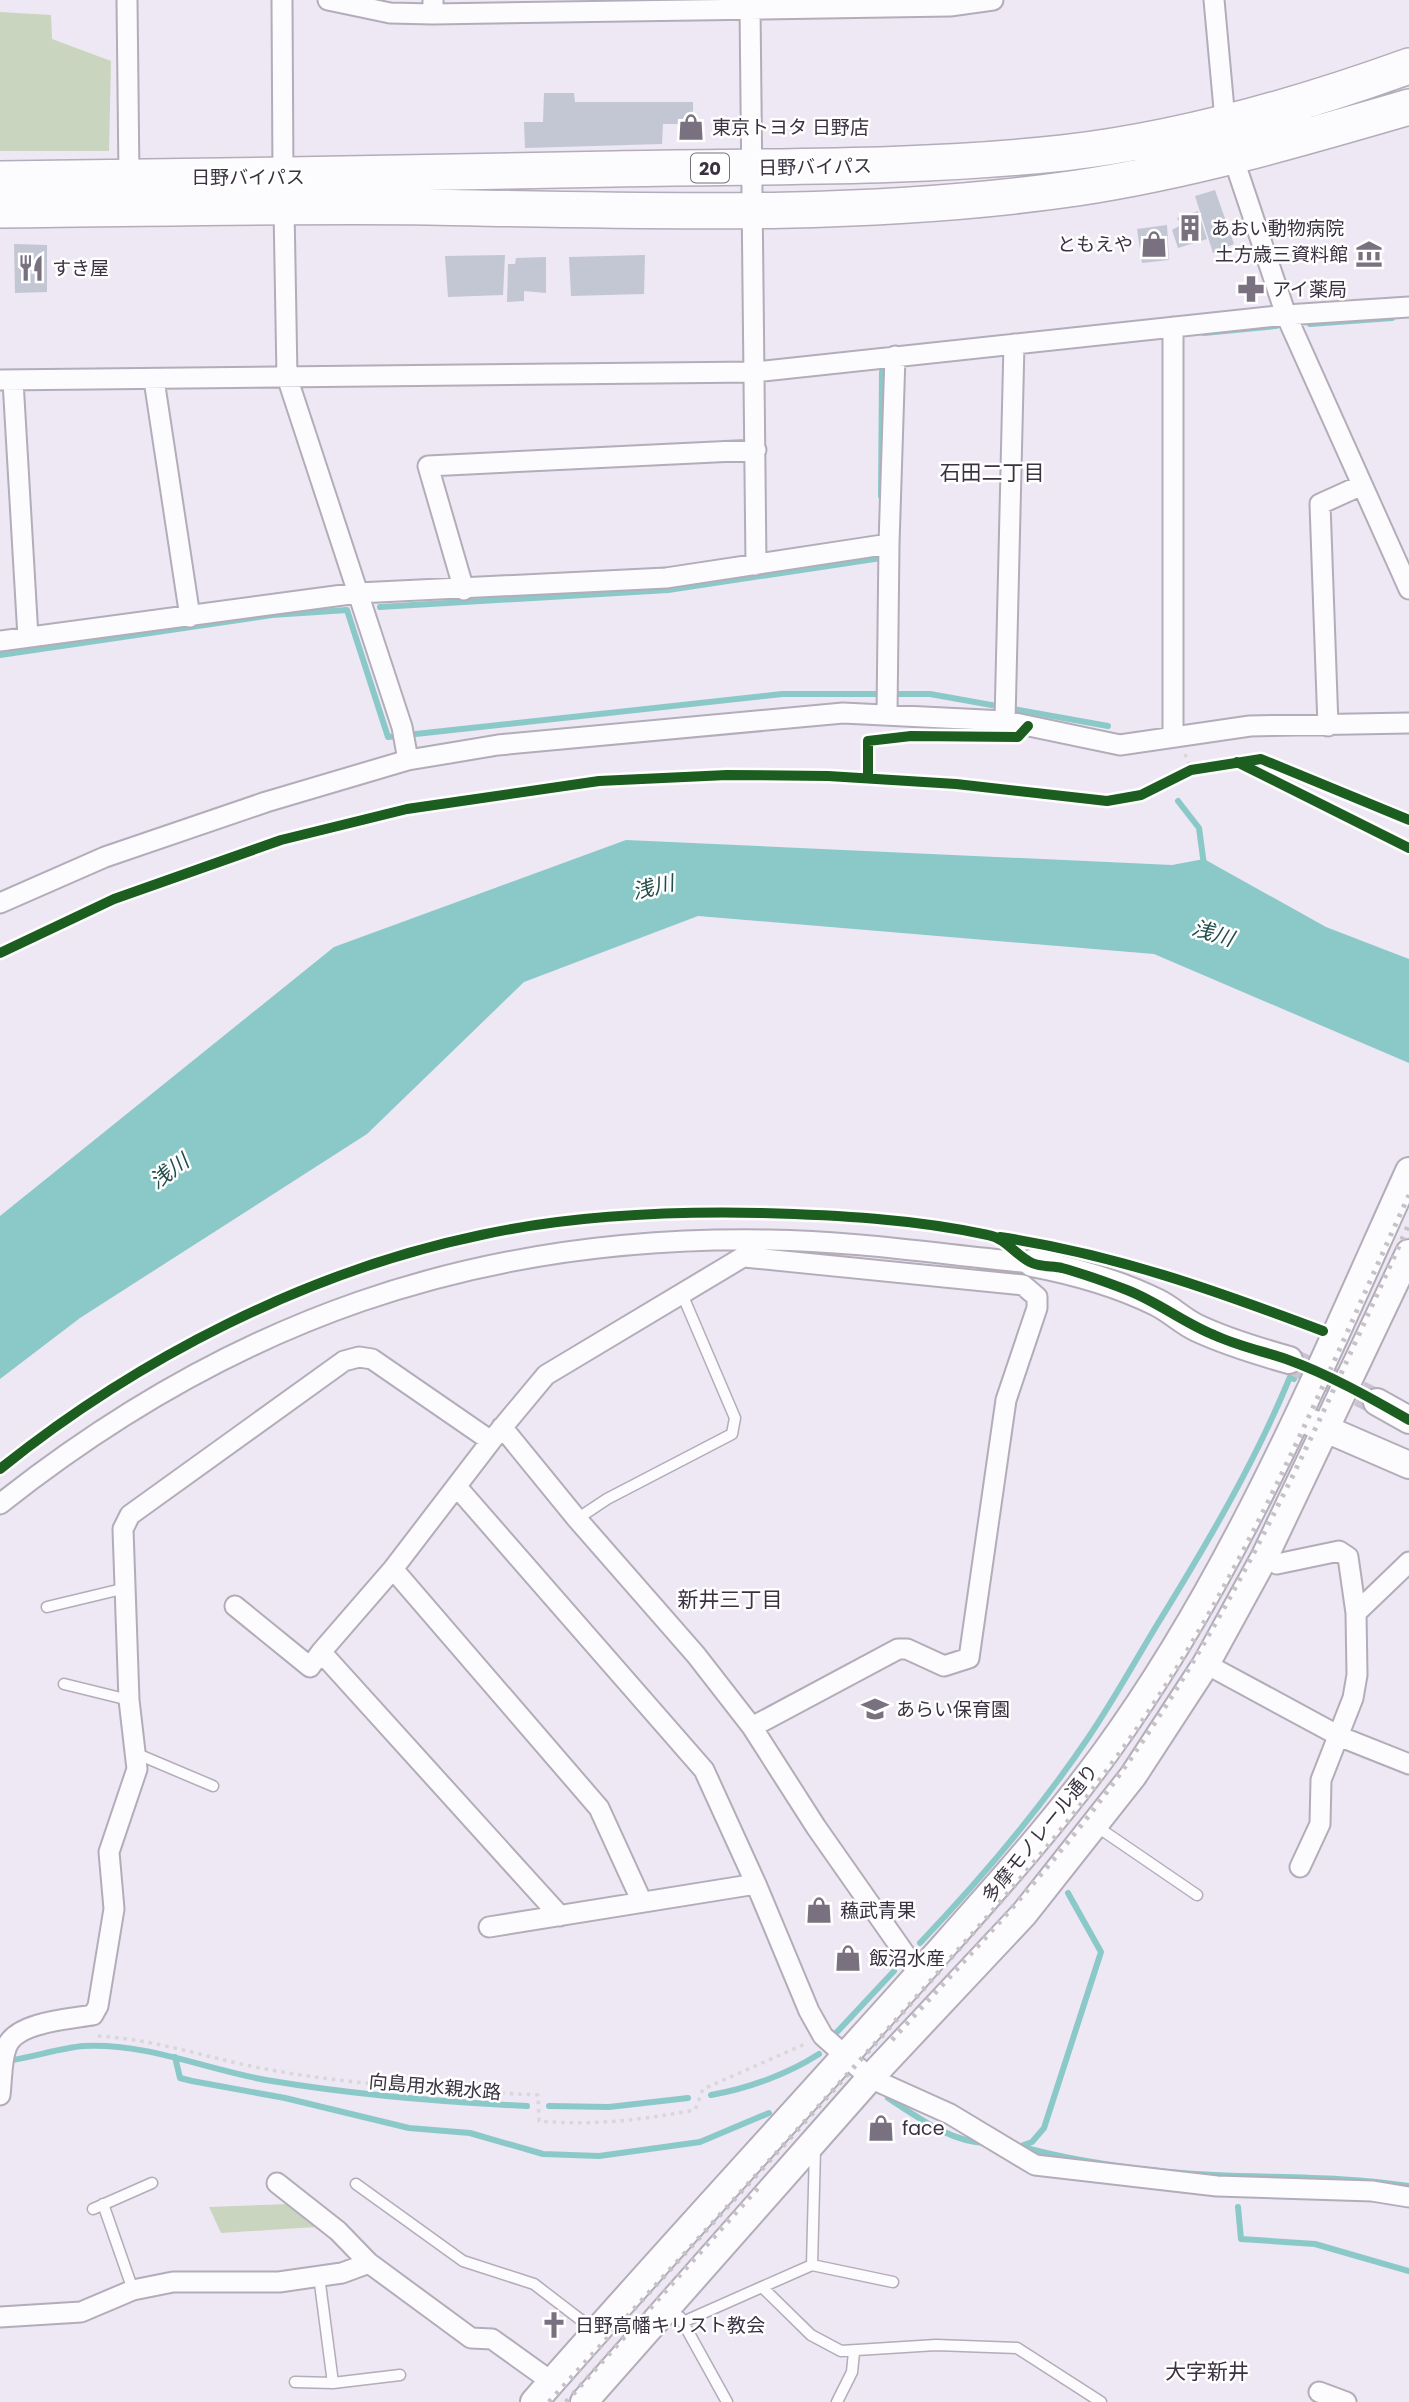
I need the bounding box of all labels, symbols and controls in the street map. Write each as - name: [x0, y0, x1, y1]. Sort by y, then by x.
- shop icon: 東京トヨタ 日野店: [676, 112, 706, 142]
- place label: 東京トヨタ 日野店: [712, 114, 869, 141]
- street label: 日野バイパス: [758, 153, 872, 181]
- road number: 20: [691, 154, 729, 182]
- street label: 日野バイパス: [191, 164, 305, 191]
- building icon: あおい動物病院: [1175, 213, 1205, 243]
- place label: あおい動物病院: [1211, 215, 1344, 242]
- shop icon: ともえや: [1139, 229, 1169, 259]
- place label: ともえや: [1057, 231, 1133, 258]
- museum icon: 土方歳三資料館: [1354, 239, 1384, 269]
- place label: 土方歳三資料館: [1215, 241, 1348, 268]
- restaurant icon: すき屋: [16, 253, 46, 283]
- place label: すき屋: [52, 255, 109, 282]
- pharmacy icon: アイ薬局: [1236, 274, 1266, 304]
- place label: アイ薬局: [1272, 276, 1347, 303]
- district label: 石田二丁目: [940, 458, 1045, 487]
- water label: 浅川: [629, 868, 679, 906]
- water label: 浅川: [1189, 913, 1239, 954]
- water label: 浅川: [143, 1146, 196, 1195]
- district label: 新井三丁目: [678, 1585, 783, 1614]
- school or university icon: あらい保育園: [860, 1694, 890, 1724]
- place label: あらい保育園: [896, 1696, 1010, 1723]
- street label: 多摩モノレール通り: [976, 1758, 1104, 1908]
- shop icon: 蘓武青果: [804, 1895, 834, 1925]
- place label: 蘓武青果: [840, 1897, 916, 1924]
- shop icon: 飯沼水産: [833, 1943, 863, 1973]
- place label: 飯沼水産: [869, 1945, 945, 1972]
- street label: 向島用水親水路: [368, 2068, 502, 2106]
- shop icon: face: [866, 2113, 896, 2143]
- place label: face: [902, 2115, 944, 2142]
- church icon: 日野高幡キリスト教会: [539, 2310, 569, 2340]
- place label: 日野高幡キリスト教会: [575, 2312, 765, 2339]
- district label: 大字新井: [1165, 2357, 1249, 2386]

